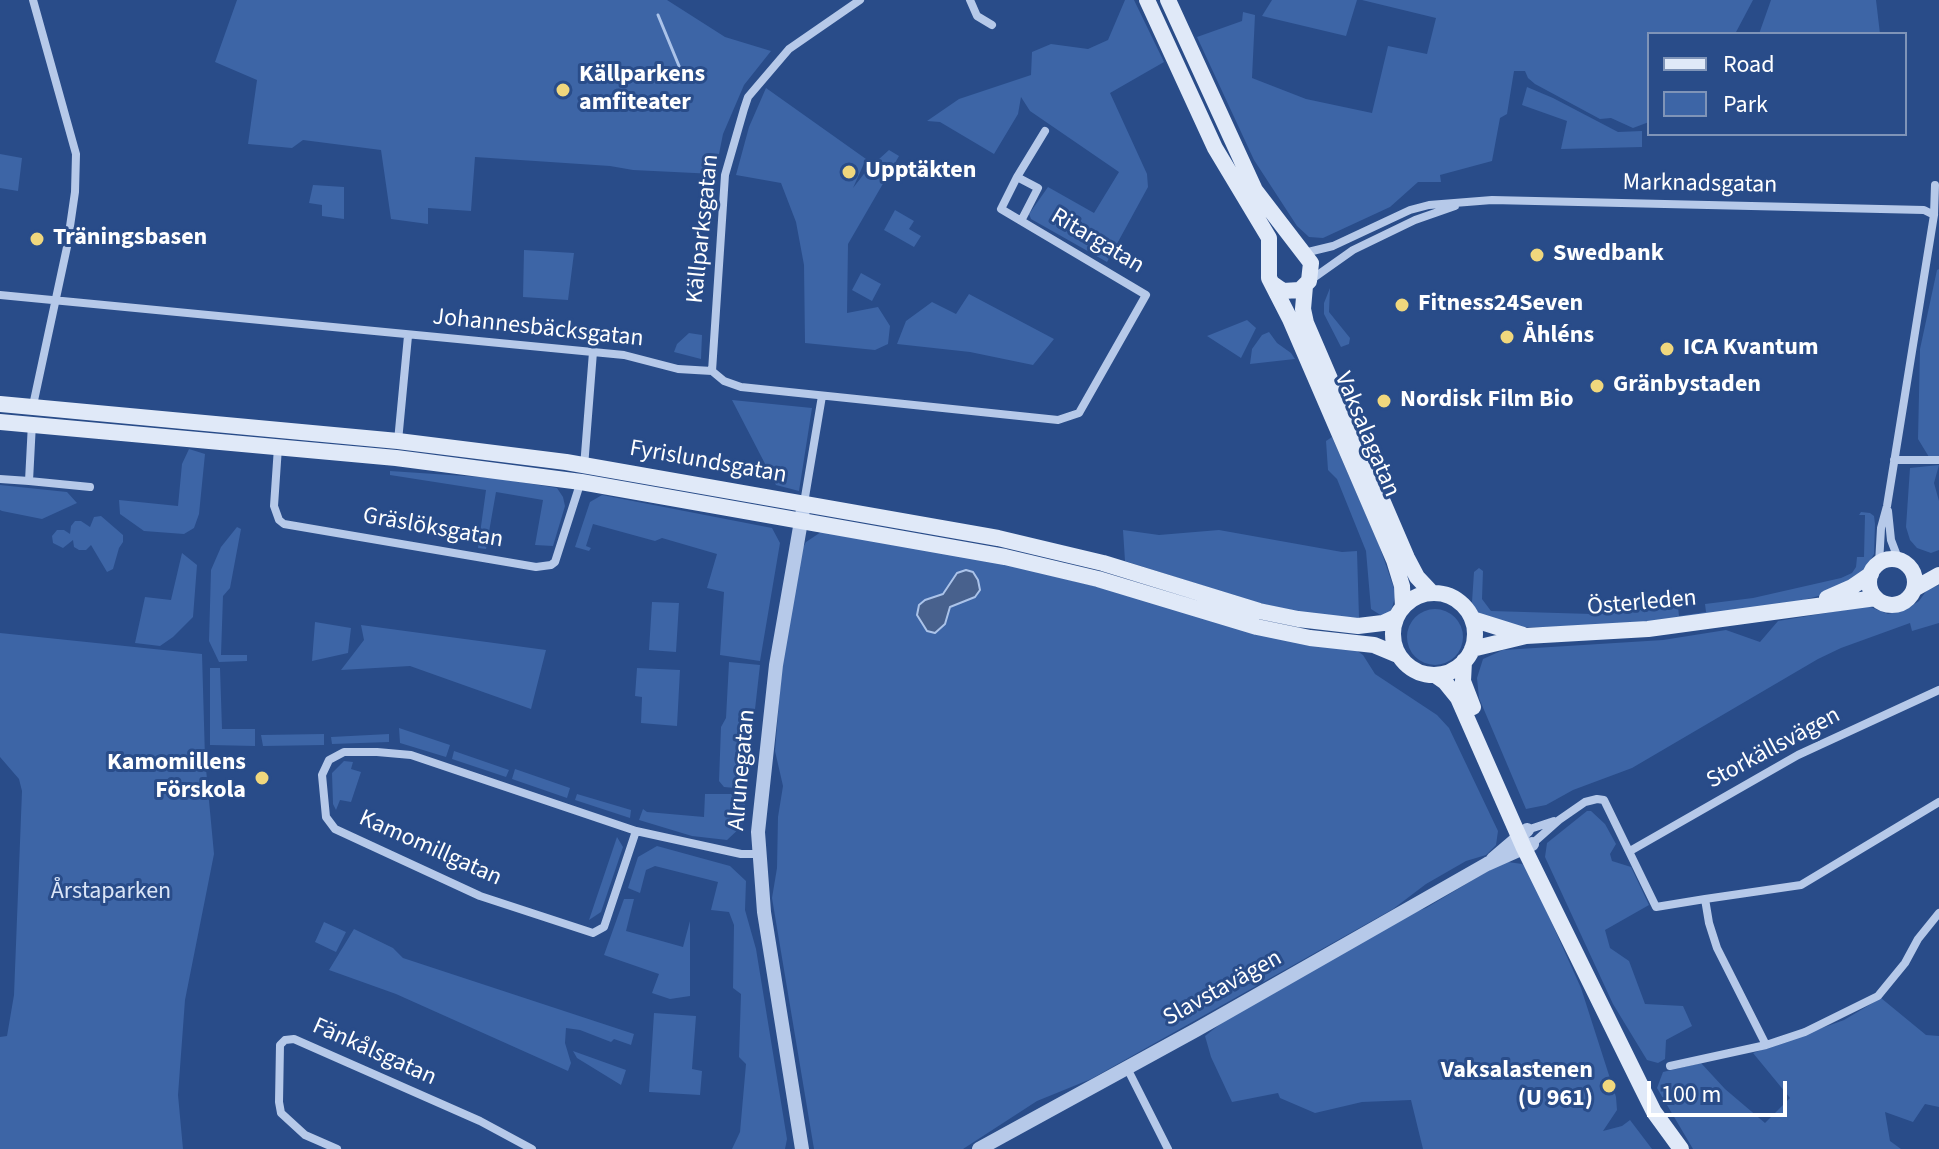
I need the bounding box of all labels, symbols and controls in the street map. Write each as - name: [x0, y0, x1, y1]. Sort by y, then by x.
- legend: [1647, 32, 1907, 136]
- text: Road: [1723, 47, 1775, 82]
- place label: Källparkens amfiteater: [579, 62, 705, 118]
- marker: Källparkens amfiteater: [554, 81, 572, 99]
- text: Park: [1723, 87, 1768, 122]
- street label: Källparksgatan: [682, 153, 726, 305]
- place label: Upptäkten: [865, 158, 976, 186]
- marker: Upptäkten: [840, 163, 858, 181]
- street label: Marknadsgatan: [1622, 169, 1778, 201]
- street label: Ritargatan: [1045, 203, 1149, 281]
- place label: Träningsbasen: [53, 225, 207, 253]
- marker: Träningsbasen: [28, 230, 46, 248]
- place label: Swedbank: [1553, 241, 1664, 269]
- marker: Swedbank: [1528, 246, 1546, 264]
- place label: Fitness24Seven: [1418, 291, 1583, 319]
- marker: Fitness24Seven: [1393, 296, 1411, 314]
- street label: Johannesbäcksgatan: [431, 304, 645, 354]
- place label: Åhléns: [1523, 323, 1594, 351]
- marker: Åhléns: [1498, 328, 1516, 346]
- place label: ICA Kvantum: [1683, 335, 1818, 363]
- marker: ICA Kvantum: [1658, 340, 1676, 358]
- street label: Vaksalagatan: [1327, 368, 1405, 502]
- place label: Gränbystaden: [1613, 372, 1761, 400]
- marker: Gränbystaden: [1588, 377, 1606, 395]
- place label: Nordisk Film Bio: [1400, 387, 1573, 415]
- marker: Nordisk Film Bio: [1375, 392, 1393, 410]
- street label: Fyrislundsgatan: [627, 435, 789, 491]
- street label: Gräslöksgatan: [361, 502, 505, 556]
- street label: Österleden: [1586, 585, 1698, 623]
- street label: Storkällsvägen: [1702, 702, 1846, 796]
- street label: Alrunegatan: [723, 708, 763, 832]
- place label: Kamomillens Förskola: [107, 750, 246, 806]
- marker: Kamomillens Förskola: [253, 769, 271, 787]
- street label: Kamomillgatan: [354, 805, 506, 893]
- park label: Årstaparken: [51, 879, 171, 907]
- street label: Slavstavägen: [1159, 945, 1287, 1033]
- street label: Fänkålsgatan: [308, 1013, 440, 1093]
- place label: Vaksalastenen (U 961): [1441, 1058, 1593, 1114]
- scale bar: [1651, 1065, 1791, 1115]
- marker: Vaksalastenen (U 961): [1600, 1077, 1618, 1095]
- text: 100 m: [1661, 1077, 1721, 1112]

